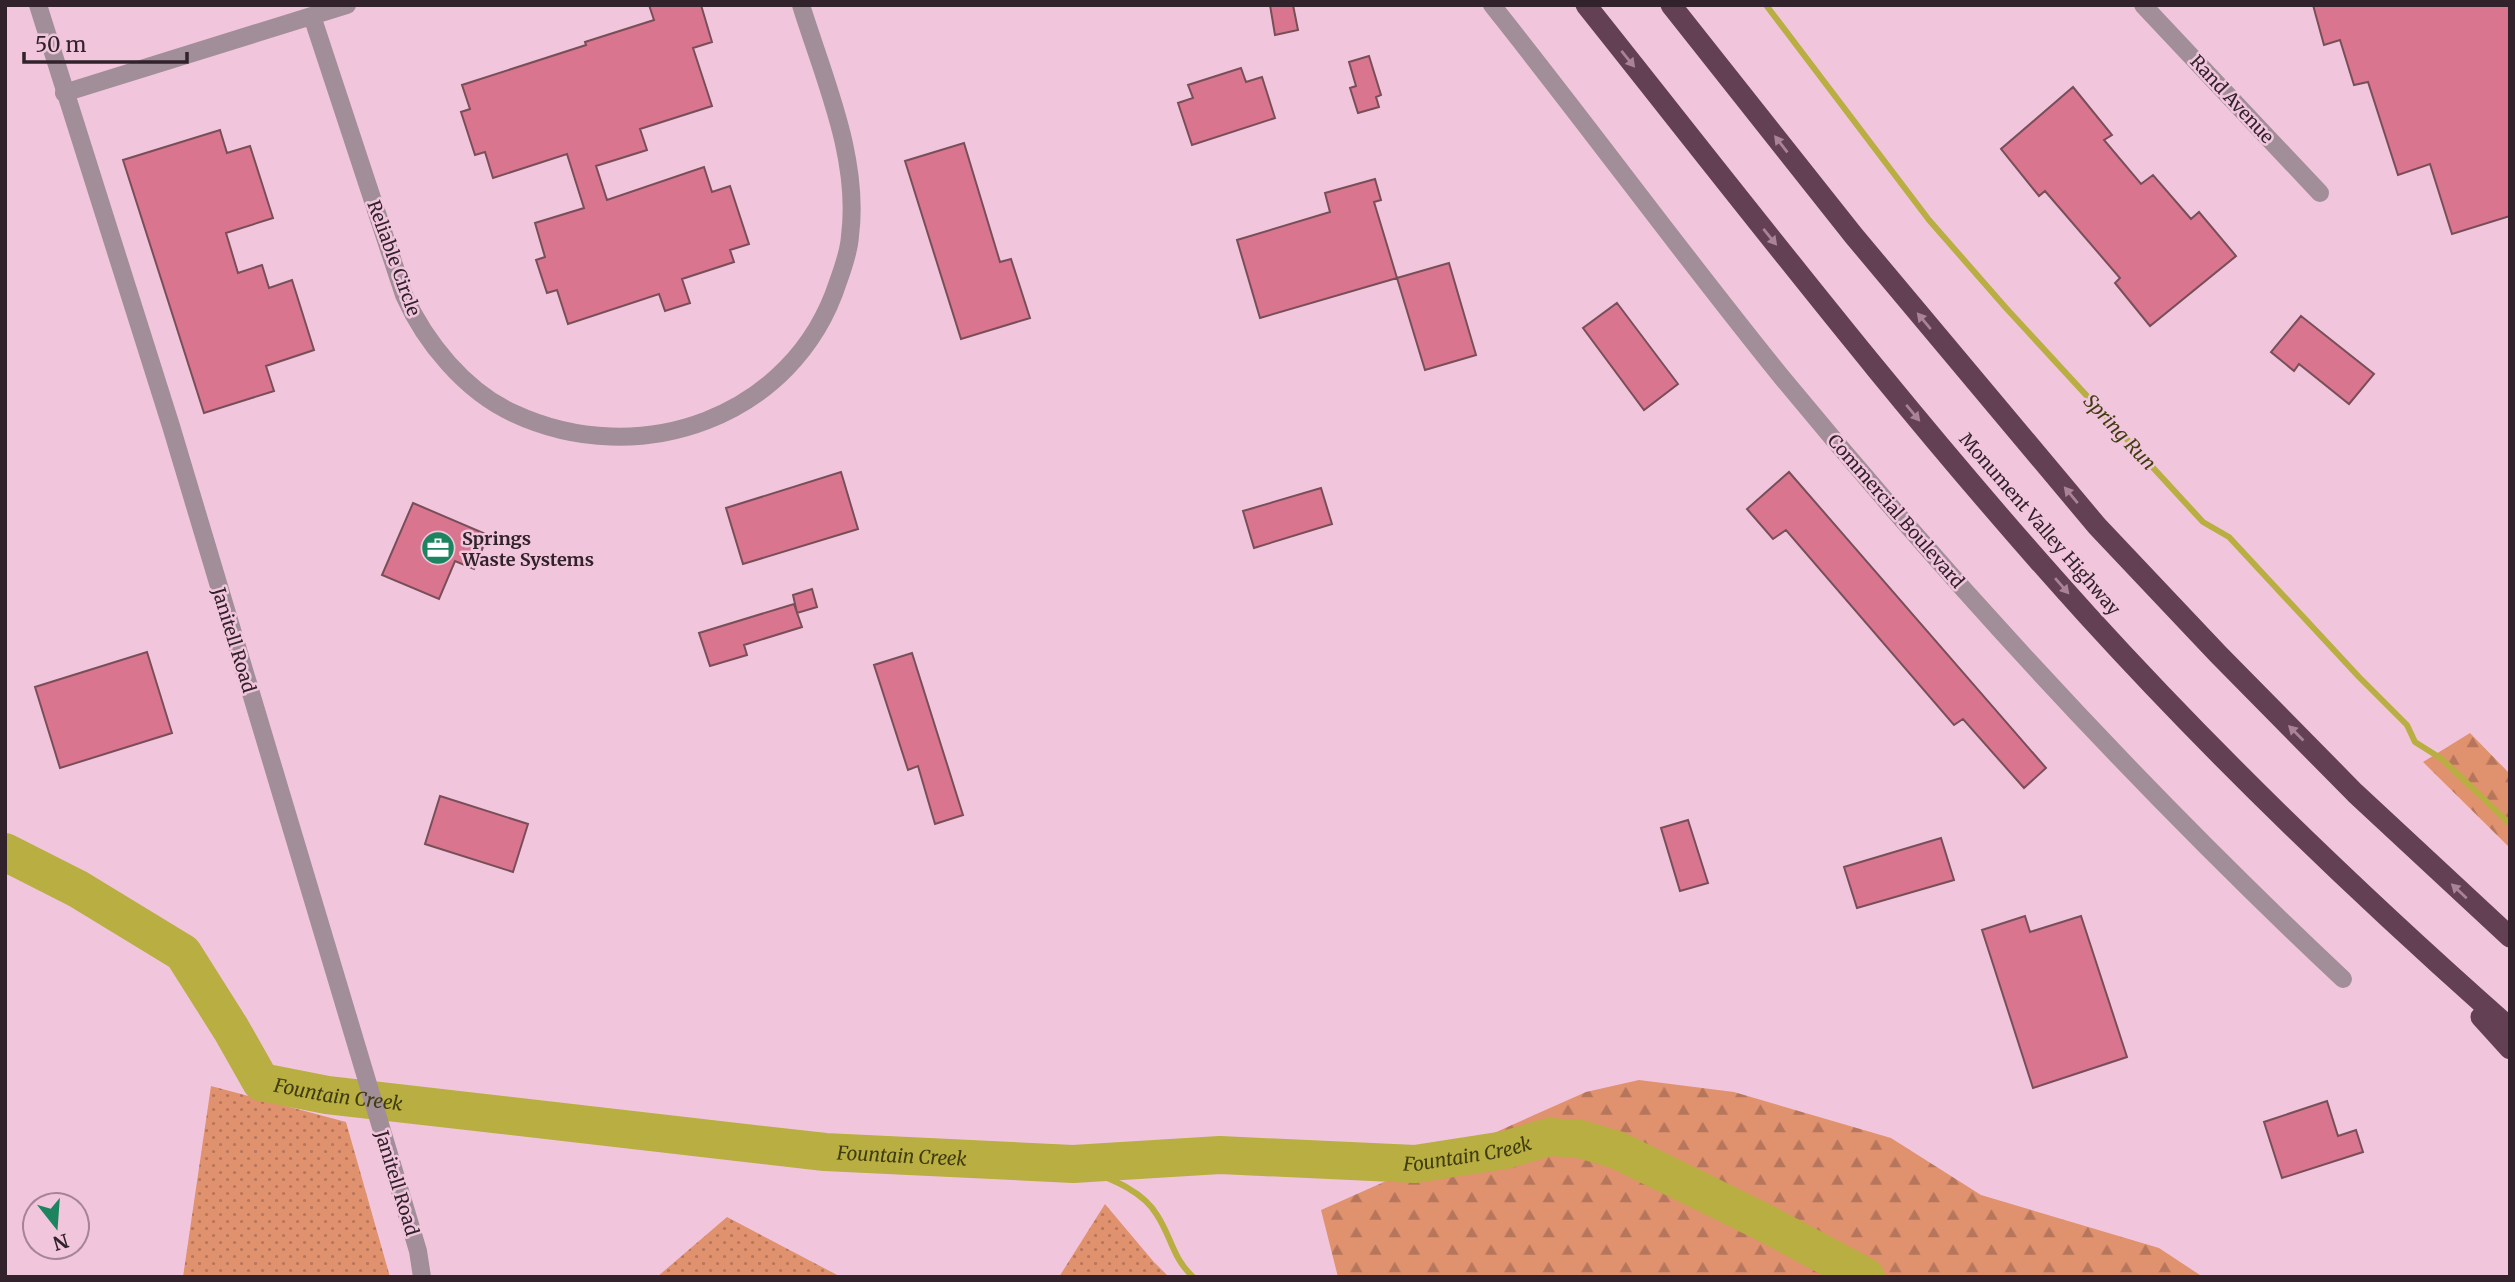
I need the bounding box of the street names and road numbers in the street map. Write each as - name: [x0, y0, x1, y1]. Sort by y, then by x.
- street label: Rand Avenue: [2185, 50, 2279, 148]
- street label: Reliable Circle: [362, 197, 426, 319]
- street label: Monument Valley Highway: [1954, 428, 2126, 620]
- street label: Commercial Boulevard: [1823, 429, 1969, 593]
- street label: Janitell Road: [207, 584, 261, 695]
- street label: Janitell Road: [370, 1127, 424, 1238]

